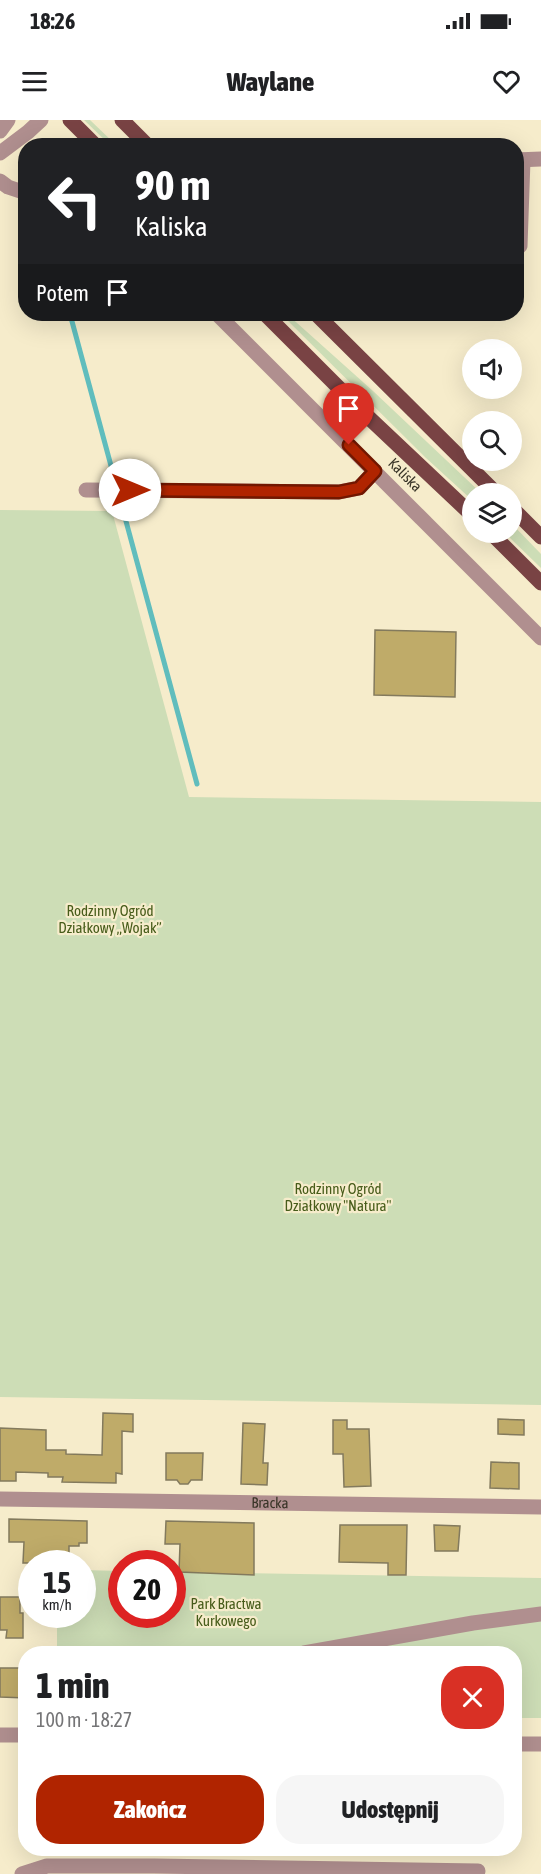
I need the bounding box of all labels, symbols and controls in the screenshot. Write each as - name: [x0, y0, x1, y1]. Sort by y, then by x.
- text: 18:26: [30, 8, 75, 34]
- icon: menu: [18, 65, 51, 98]
- icon: heart: [490, 65, 523, 98]
- text: Waylane: [227, 66, 314, 97]
- text: 90 m: [135, 161, 210, 209]
- icon: left: [36, 162, 114, 240]
- text: Kaliska: [135, 211, 208, 242]
- icon: arrive: [101, 276, 134, 309]
- text: Potem: [36, 280, 89, 306]
- map controls: [462, 339, 522, 543]
- button: sound: [462, 339, 522, 399]
- pin: [323, 383, 374, 445]
- icon: arrive: [332, 392, 365, 425]
- button: search: [462, 411, 522, 471]
- street label: Kaliska: [385, 454, 426, 495]
- position arrow: [98, 458, 162, 522]
- button: layers: [462, 483, 522, 543]
- park label: Rodzinny Ogród Działkowy „Wojak”: [58, 902, 162, 936]
- park label: Rodzinny Ogród Działkowy "Natura": [285, 1180, 392, 1214]
- street label: Bracka: [251, 1494, 289, 1511]
- speed limit sign: 20: [108, 1550, 186, 1628]
- text: 15: [43, 1565, 71, 1599]
- park label: Park Bractwa Kurkowego: [191, 1595, 262, 1629]
- text: km/h: [42, 1596, 72, 1613]
- text: 1 min: [36, 1664, 110, 1706]
- button: close: [441, 1666, 504, 1729]
- text: 100 m · 18:27: [36, 1708, 132, 1731]
- button: Zakończ: [36, 1775, 264, 1844]
- button: Udostępnij: [276, 1775, 504, 1844]

